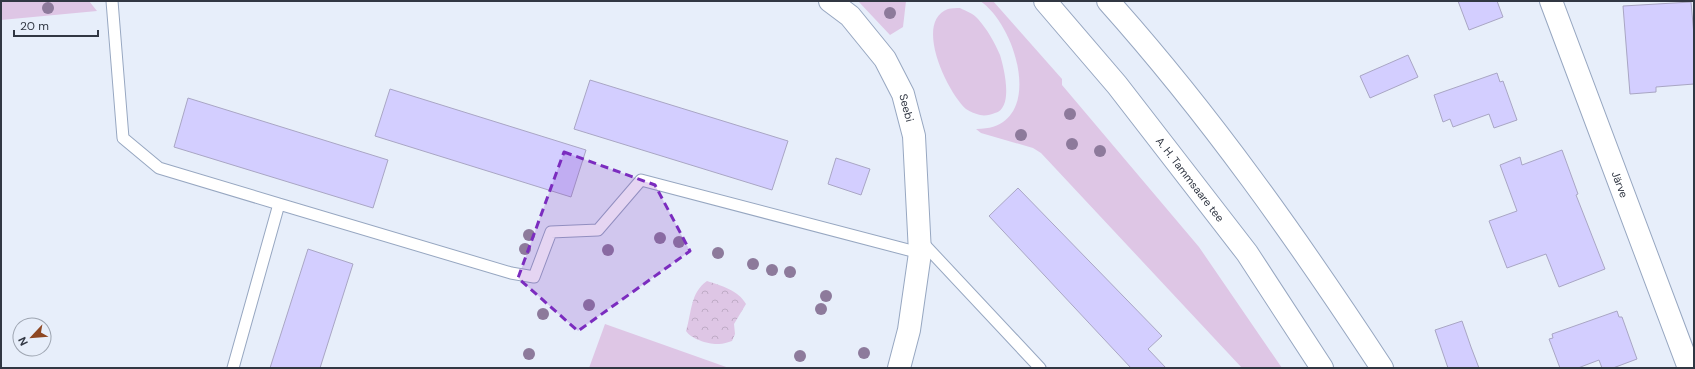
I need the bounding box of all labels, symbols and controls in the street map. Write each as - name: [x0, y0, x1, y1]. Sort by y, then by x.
- scale bar: [14, 12, 98, 38]
- text: 20 m: [20, 18, 49, 34]
- street label: Seebi: [896, 92, 917, 123]
- street label: A. H. Tammsaare tee: [1153, 134, 1227, 225]
- street label: Järve: [1609, 169, 1631, 200]
- north arrow: [12, 317, 52, 357]
- text: N: [15, 335, 31, 348]

